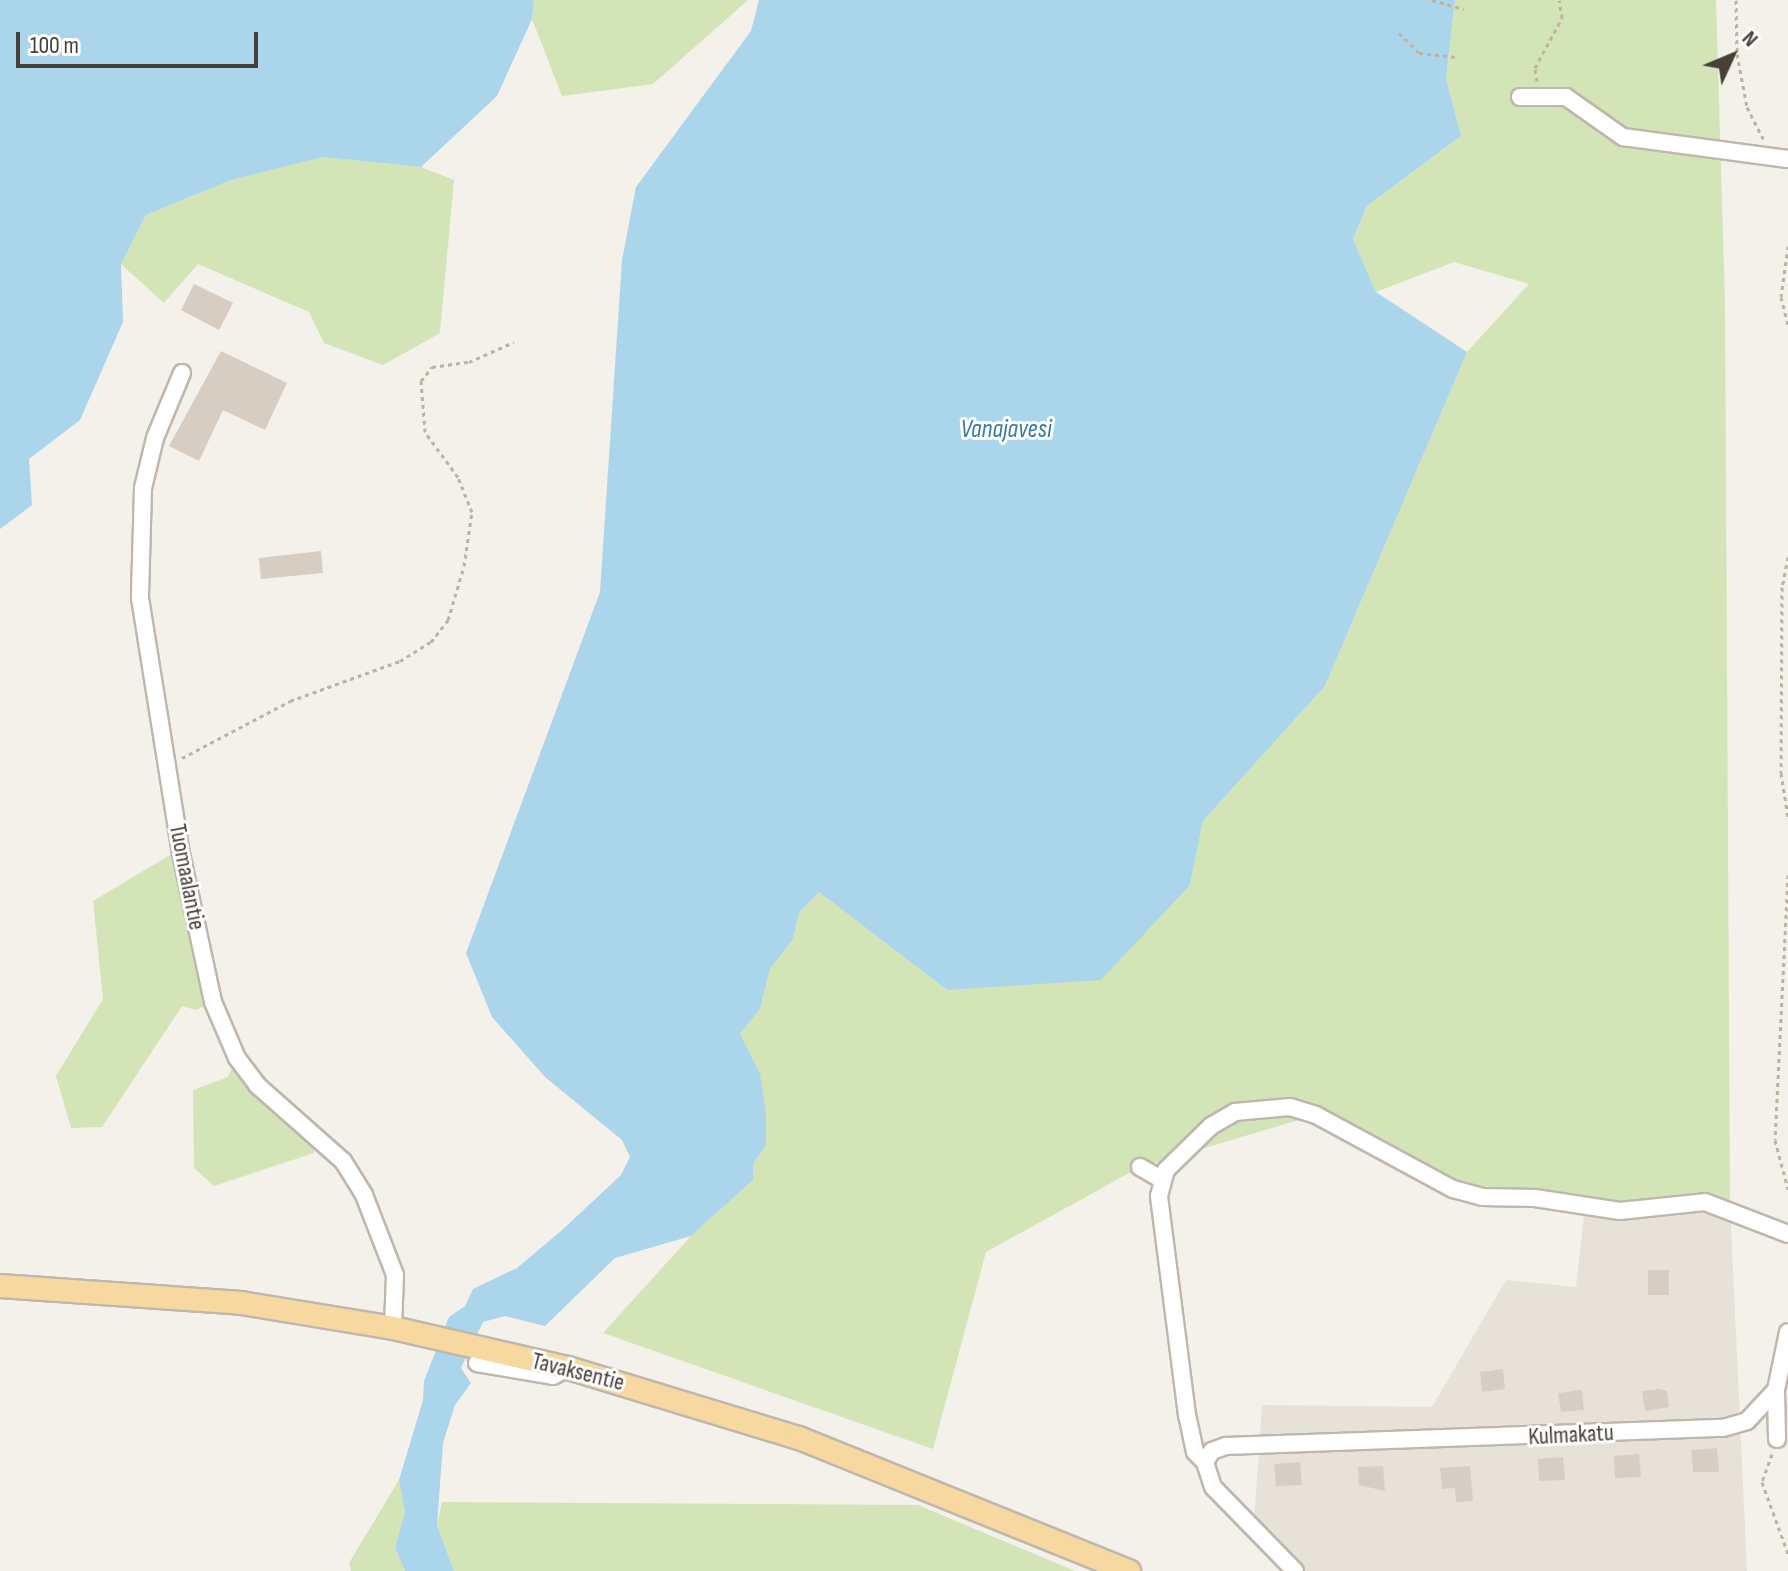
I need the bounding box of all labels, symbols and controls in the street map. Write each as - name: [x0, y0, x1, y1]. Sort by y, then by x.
- scale bar: [20, 16, 262, 66]
- north arrow: [1692, 16, 1772, 96]
- text: N: [1736, 25, 1763, 53]
- text: 100 m: [30, 31, 79, 60]
- water label: Vanajavesi: [960, 414, 1052, 446]
- street label: Tuomaalantie: [163, 822, 211, 932]
- street label: Tavaksentie: [529, 1347, 627, 1397]
- street label: Kulmakatu: [1528, 1418, 1614, 1452]

